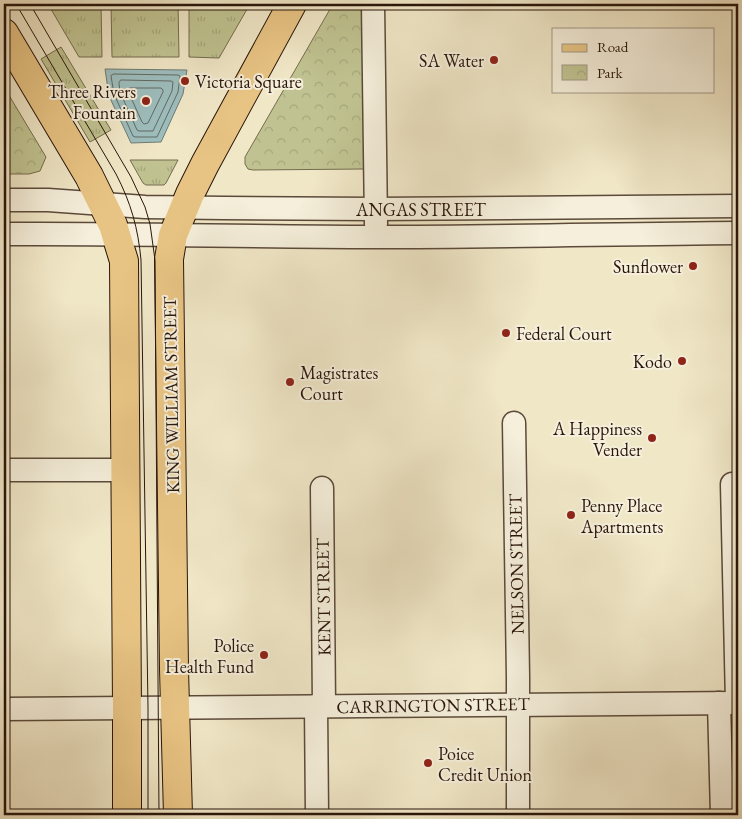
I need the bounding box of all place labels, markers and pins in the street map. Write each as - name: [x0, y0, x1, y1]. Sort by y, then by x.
- place label: SA Water: [419, 49, 484, 72]
- marker: SA Water: [488, 54, 500, 66]
- place label: Victoria Square: [195, 70, 302, 93]
- marker: Victoria Square: [179, 75, 191, 87]
- place label: Three Rivers Fountain: [48, 80, 136, 124]
- marker: Three Rivers Fountain: [140, 95, 152, 107]
- place label: Sunflower: [613, 255, 683, 278]
- marker: Sunflower: [687, 260, 699, 272]
- place label: Federal Court: [516, 322, 612, 345]
- marker: Federal Court: [500, 327, 512, 339]
- place label: Kodo: [633, 350, 672, 373]
- marker: Kodo: [676, 355, 688, 367]
- place label: Magistrates Court: [300, 361, 379, 405]
- marker: Magistrates Court: [284, 376, 296, 388]
- place label: A Happiness Vender: [552, 417, 642, 461]
- marker: A Happiness Vender: [646, 432, 658, 444]
- place label: Penny Place Apartments: [580, 494, 663, 538]
- marker: Penny Place Apartments: [565, 509, 577, 521]
- place label: Police Health Fund: [165, 634, 255, 678]
- marker: Police Health Fund: [258, 649, 270, 661]
- place label: Poice Credit Union: [438, 742, 533, 786]
- marker: Poice Credit Union: [422, 757, 434, 769]

